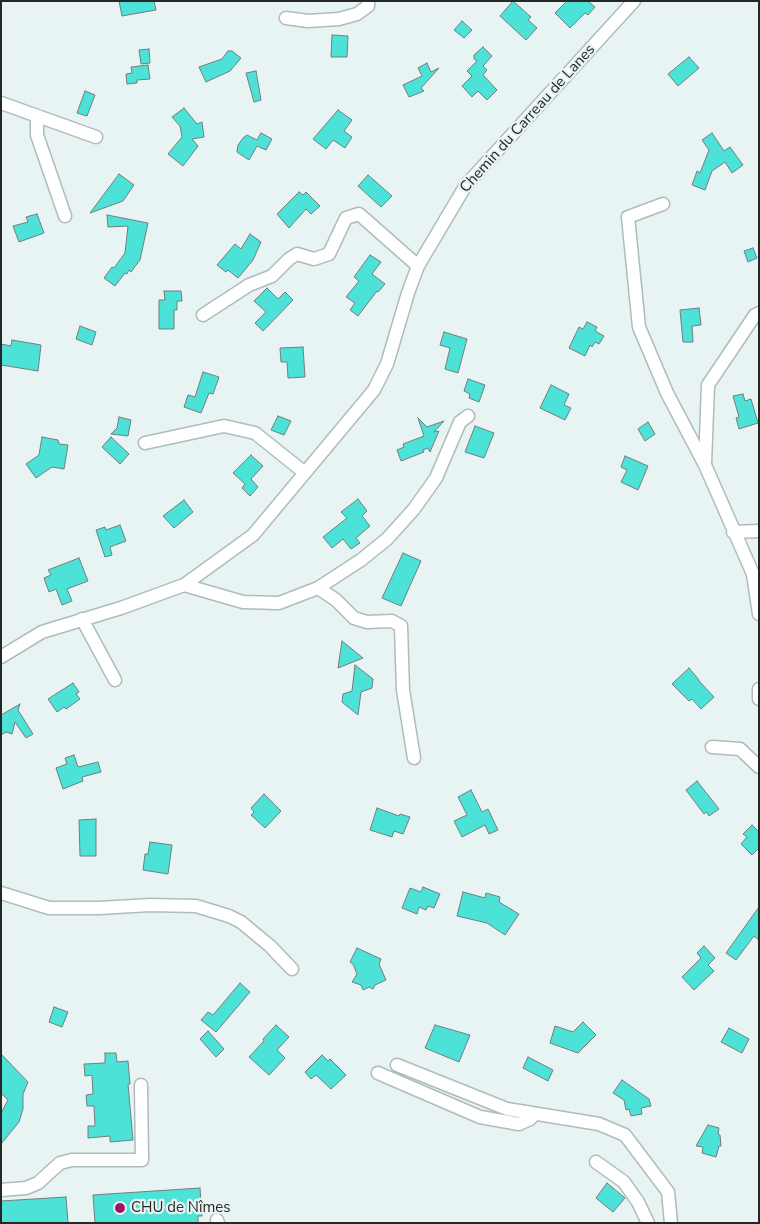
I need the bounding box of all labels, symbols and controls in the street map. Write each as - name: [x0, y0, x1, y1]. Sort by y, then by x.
- street label: Chemin du Carreau de Lanes: [457, 41, 599, 197]
- place label: CHU de Nîmes: [131, 1199, 230, 1217]
- marker: CHU de Nîmes: [113, 1201, 127, 1215]

